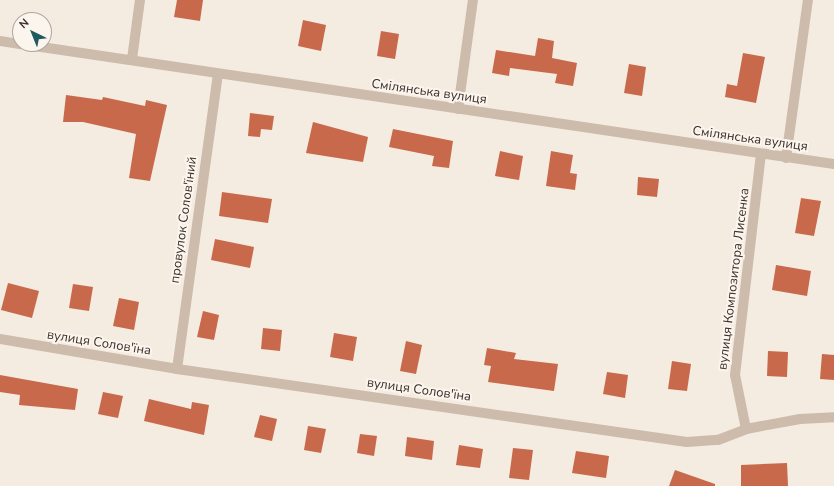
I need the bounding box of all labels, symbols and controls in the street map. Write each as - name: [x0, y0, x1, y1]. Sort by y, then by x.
- north arrow: [12, 12, 52, 52]
- text: N: [16, 15, 32, 32]
- street label: Смілянська вулиця: [370, 76, 488, 108]
- street label: Смілянська вулиця: [691, 123, 809, 155]
- street label: провулок Солов'їний: [167, 156, 201, 284]
- street label: вулиця Композитора Лисенка: [715, 187, 753, 371]
- street label: вулиця Солов'їна: [46, 327, 152, 359]
- street label: вулиця Солов'їна: [366, 375, 472, 405]

